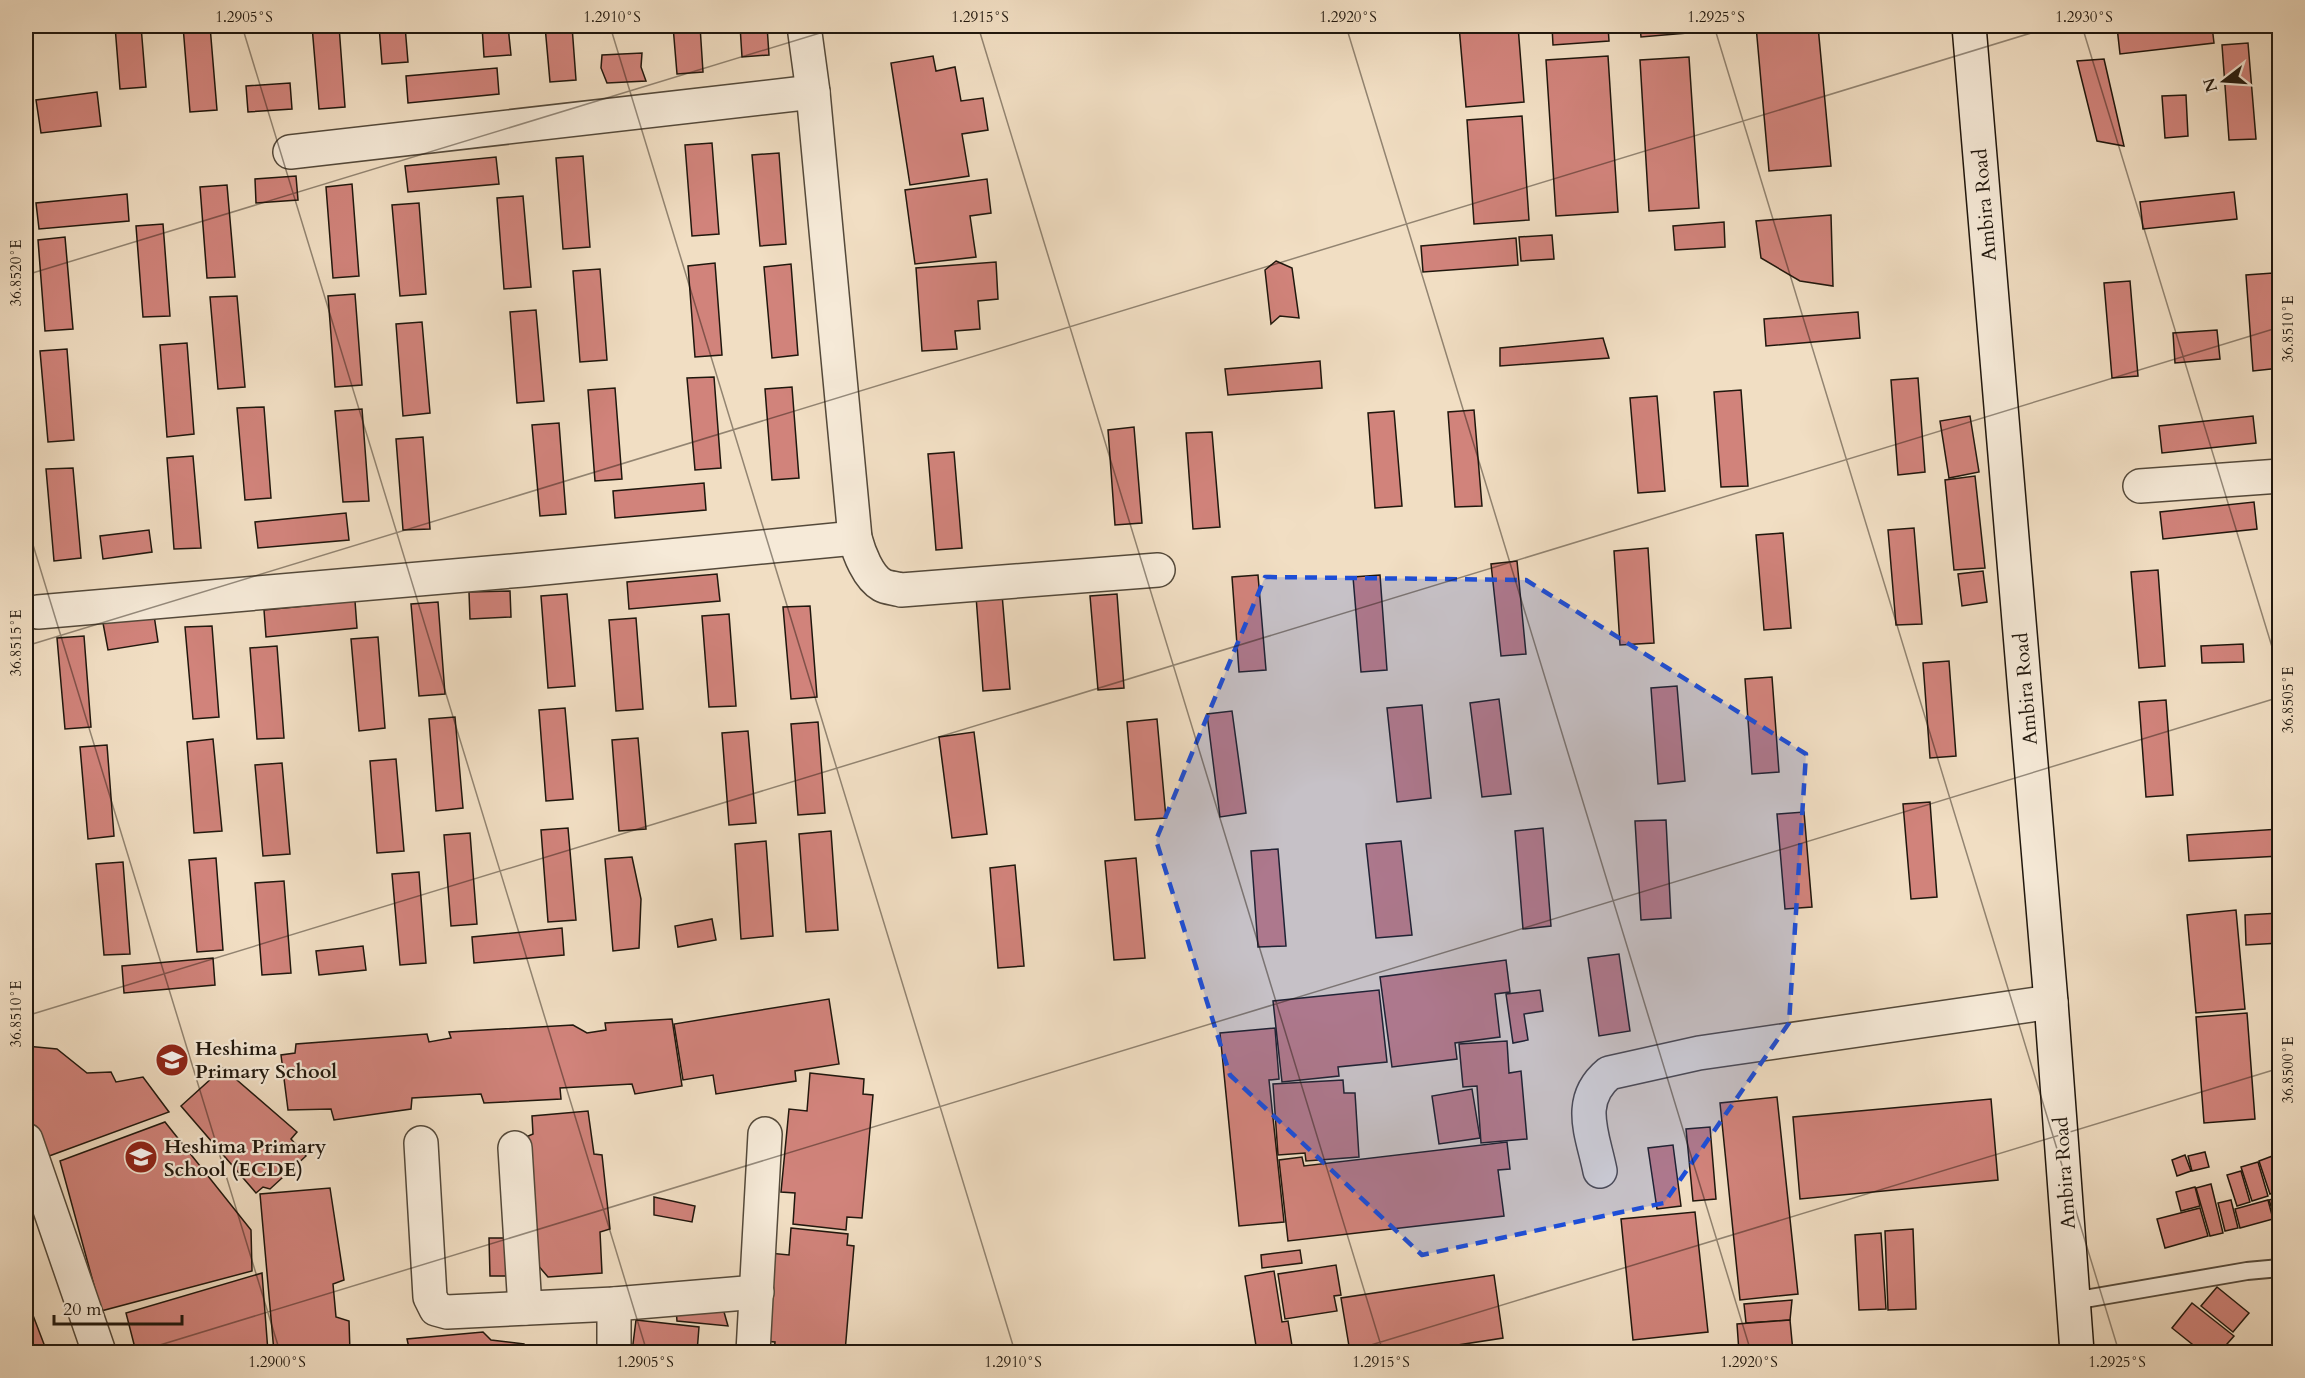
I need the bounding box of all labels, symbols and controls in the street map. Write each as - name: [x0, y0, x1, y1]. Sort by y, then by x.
- text: 1.2905°S: [215, 7, 273, 27]
- text: 1.2910°S: [583, 7, 641, 27]
- text: 1.2915°S: [951, 7, 1009, 27]
- text: 1.2920°S: [1319, 7, 1377, 27]
- text: 1.2925°S: [1687, 7, 1745, 27]
- text: 1.2930°S: [2055, 7, 2113, 27]
- north arrow: [2194, 51, 2254, 111]
- text: N: [2198, 75, 2223, 95]
- street label: Ambira Road: [1966, 147, 2003, 262]
- text: 36.8520°E: [6, 240, 26, 306]
- text: 36.8510°E: [2278, 296, 2298, 362]
- text: 36.8515°E: [6, 610, 26, 676]
- street label: Ambira Road: [2007, 631, 2044, 746]
- text: 36.8505°E: [2278, 667, 2298, 733]
- text: 36.8510°E: [6, 981, 26, 1047]
- place label: Heshima Primary School: [195, 1035, 337, 1085]
- text: 36.8500°E: [2278, 1037, 2298, 1103]
- school or university icon: Heshima Primary School: [154, 1042, 190, 1078]
- street label: Ambira Road: [2047, 1115, 2082, 1230]
- place label: Heshima Primary School (ECDE): [164, 1133, 327, 1183]
- school or university icon: Heshima Primary School (ECDE): [123, 1139, 159, 1175]
- scale bar: [54, 1288, 182, 1326]
- text: 20 m: [63, 1297, 102, 1322]
- text: 1.2900°S: [248, 1352, 306, 1372]
- text: 1.2905°S: [616, 1352, 674, 1372]
- text: 1.2910°S: [984, 1352, 1042, 1372]
- text: 1.2915°S: [1352, 1352, 1410, 1372]
- text: 1.2920°S: [1720, 1352, 1778, 1372]
- text: 1.2925°S: [2088, 1352, 2146, 1372]

